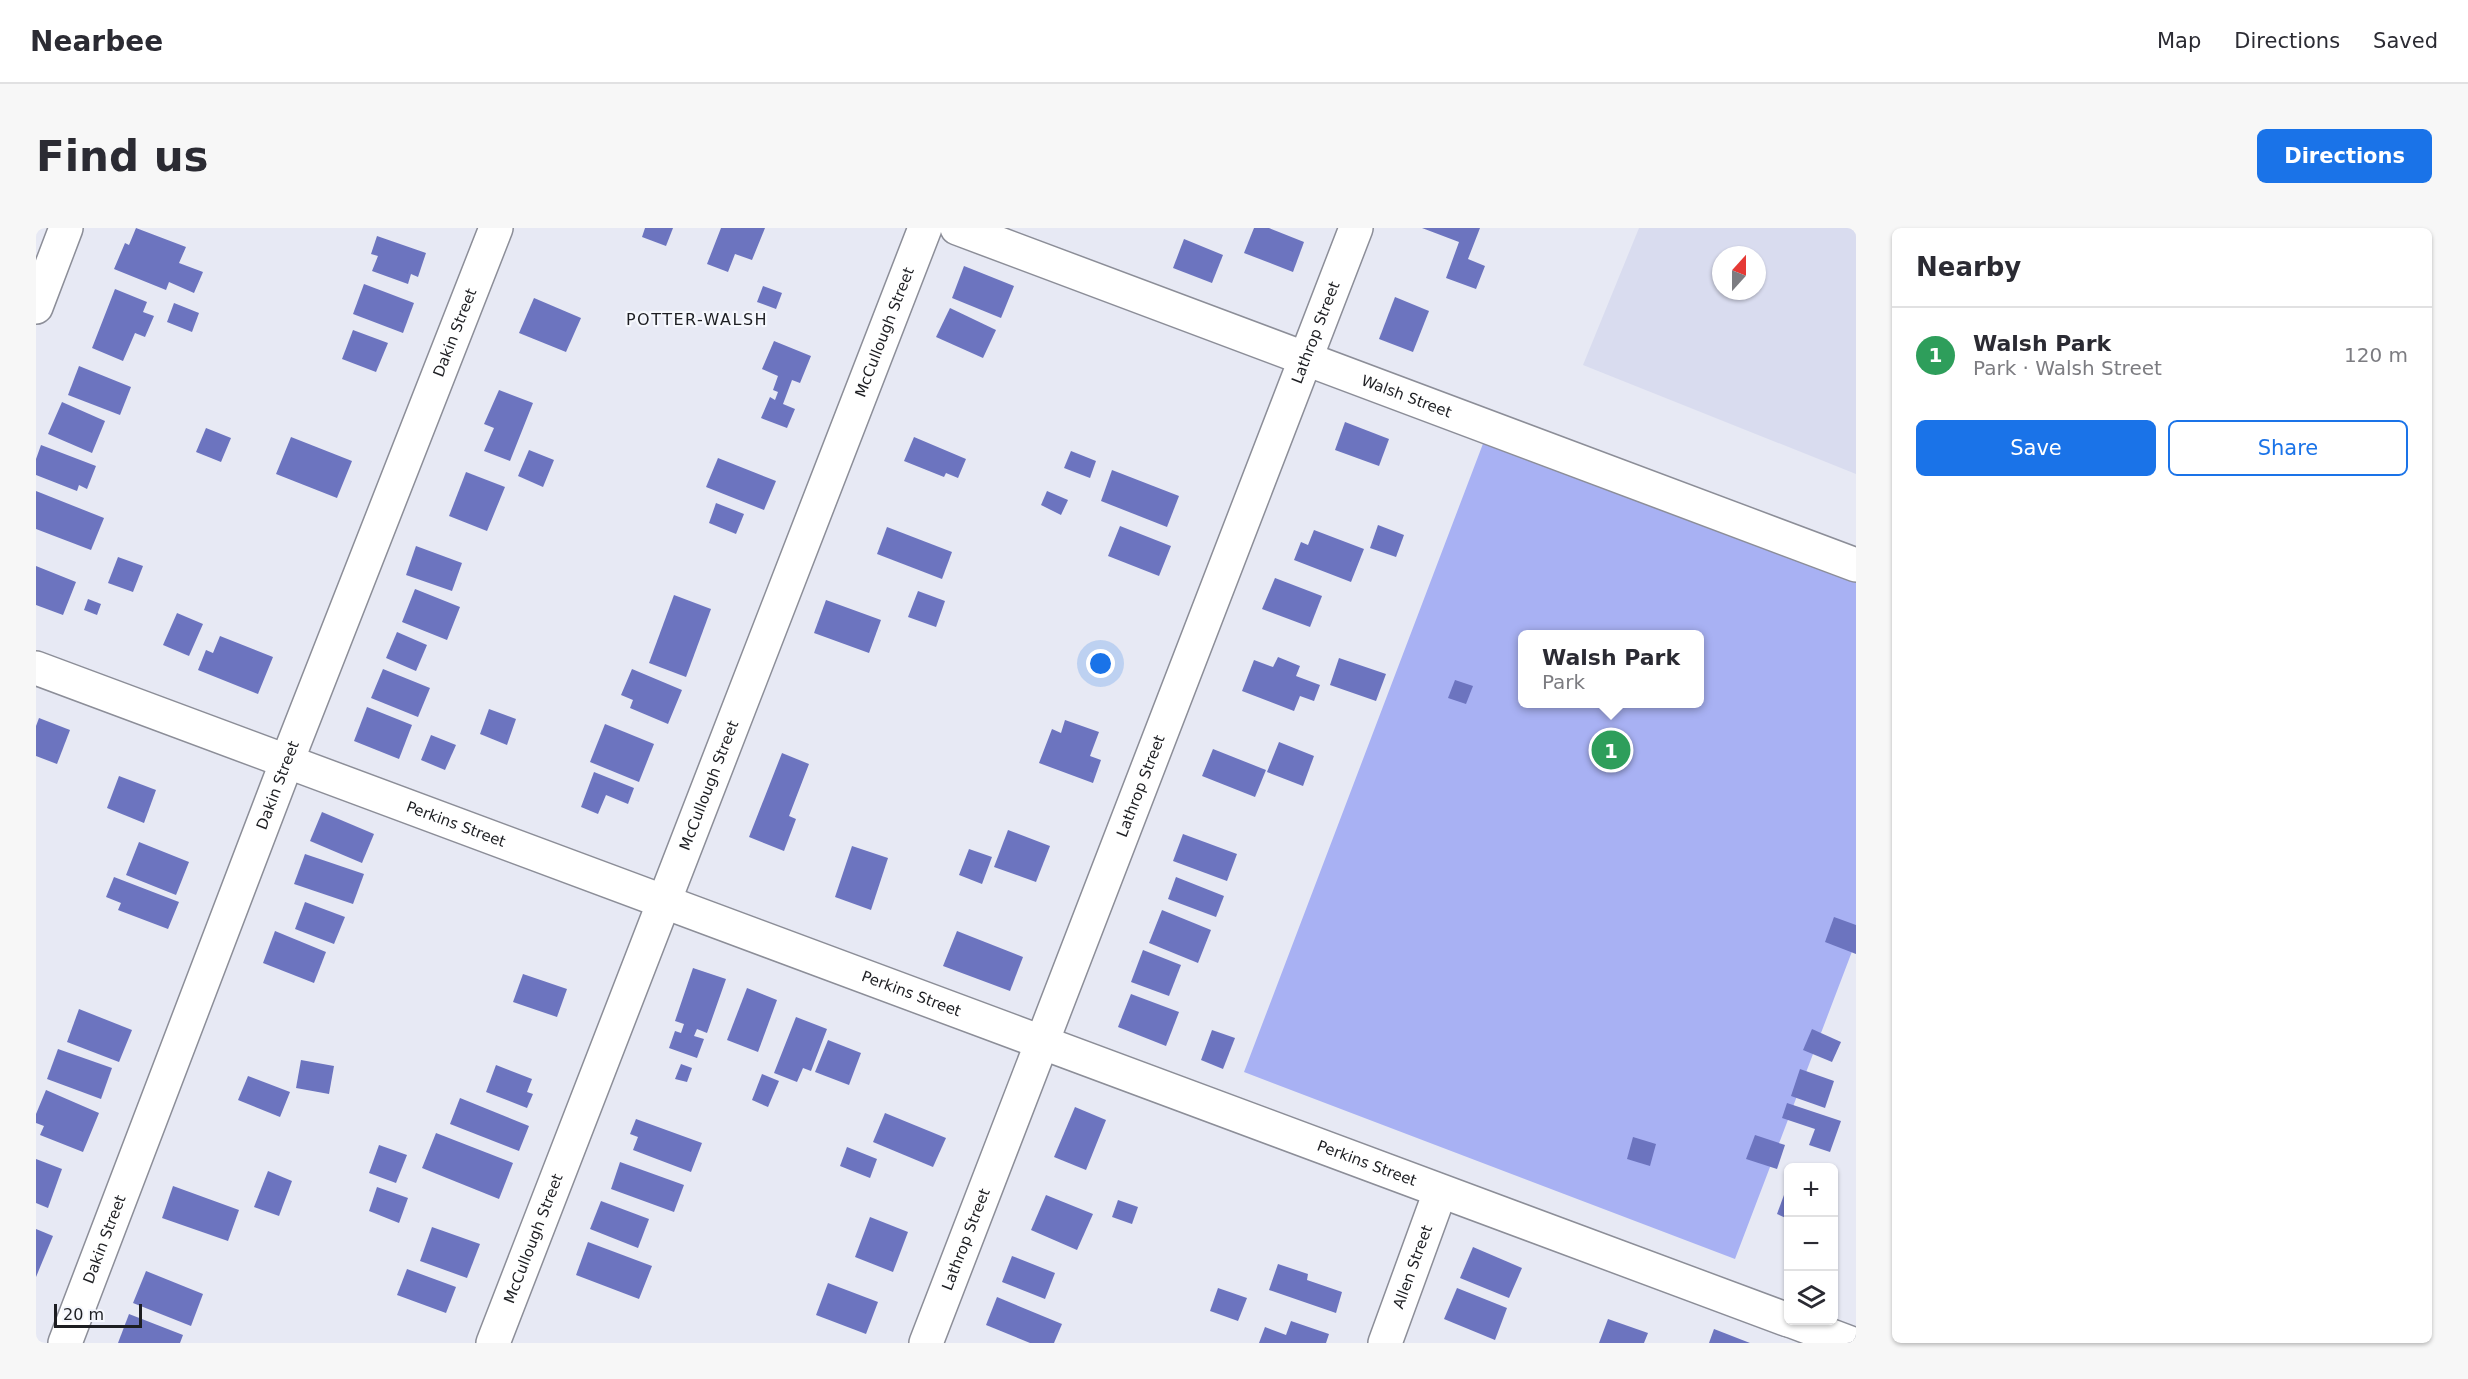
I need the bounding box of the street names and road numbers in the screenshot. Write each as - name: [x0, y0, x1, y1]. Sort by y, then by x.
- street label: McCullough Street: [851, 265, 918, 400]
- street label: Lathrop Street: [1288, 279, 1344, 386]
- street label: Dakin Street: [430, 286, 480, 379]
- street label: Walsh Street: [1359, 371, 1454, 422]
- street label: McCullough Street: [676, 718, 742, 853]
- street label: Lathrop Street: [1113, 732, 1169, 840]
- street label: Dakin Street: [253, 738, 303, 832]
- street label: Perkins Street: [404, 798, 508, 851]
- street label: Perkins Street: [859, 967, 964, 1020]
- street label: Perkins Street: [1315, 1137, 1419, 1190]
- street label: McCullough Street: [500, 1171, 567, 1306]
- street label: Lathrop Street: [938, 1186, 994, 1293]
- street label: Dakin Street: [79, 1192, 130, 1286]
- street label: Allen Street: [1389, 1222, 1436, 1311]

